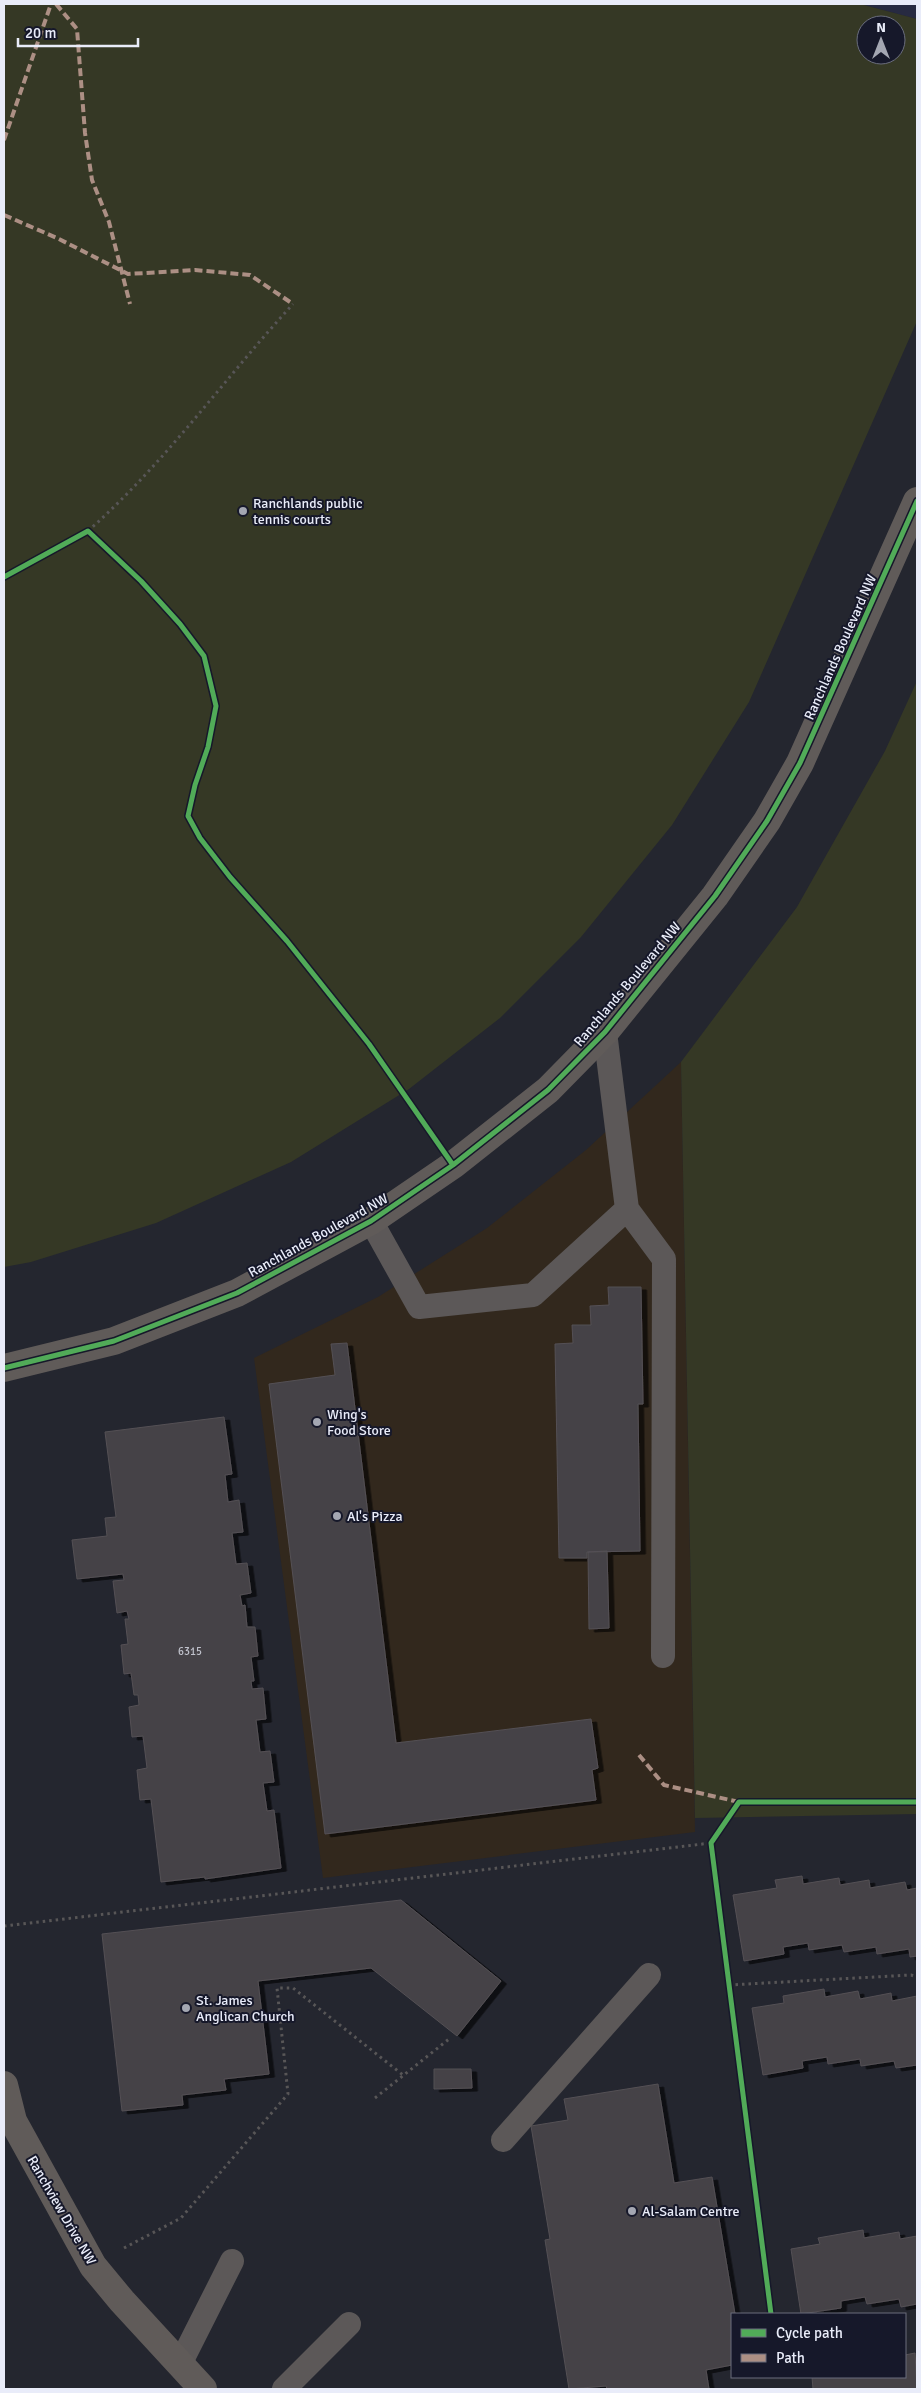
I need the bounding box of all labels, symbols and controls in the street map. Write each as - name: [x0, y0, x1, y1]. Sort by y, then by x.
- scale bar: [18, 15, 138, 47]
- north arrow: [856, 15, 906, 65]
- text: N: [876, 19, 886, 36]
- text: 20 m: [25, 24, 56, 42]
- place label: Ranchlands public tennis courts: [253, 495, 363, 528]
- marker: Ranchlands public tennis courts: [237, 505, 249, 517]
- street label: Ranchlands Boulevard NW: [801, 572, 880, 723]
- street label: Ranchlands Boulevard NW: [570, 919, 685, 1050]
- street label: Ranchlands Boulevard NW: [245, 1190, 391, 1281]
- place label: Wing's Food Store: [327, 1406, 391, 1439]
- marker: Wing's Food Store: [311, 1416, 323, 1428]
- place label: Al's Pizza: [347, 1508, 403, 1525]
- marker: Al's Pizza: [331, 1510, 343, 1522]
- house number: 6315: [178, 1645, 202, 1658]
- place label: St. James Anglican Church: [196, 1992, 295, 2025]
- marker: St. James Anglican Church: [180, 2002, 192, 2014]
- street label: Ranchview Drive NW: [23, 2153, 100, 2268]
- place label: Al-Salam Centre: [642, 2203, 739, 2220]
- marker: Al-Salam Centre: [626, 2205, 638, 2217]
- legend: [731, 2313, 906, 2378]
- text: Cycle path: [776, 2324, 843, 2342]
- text: Path: [776, 2349, 805, 2367]

